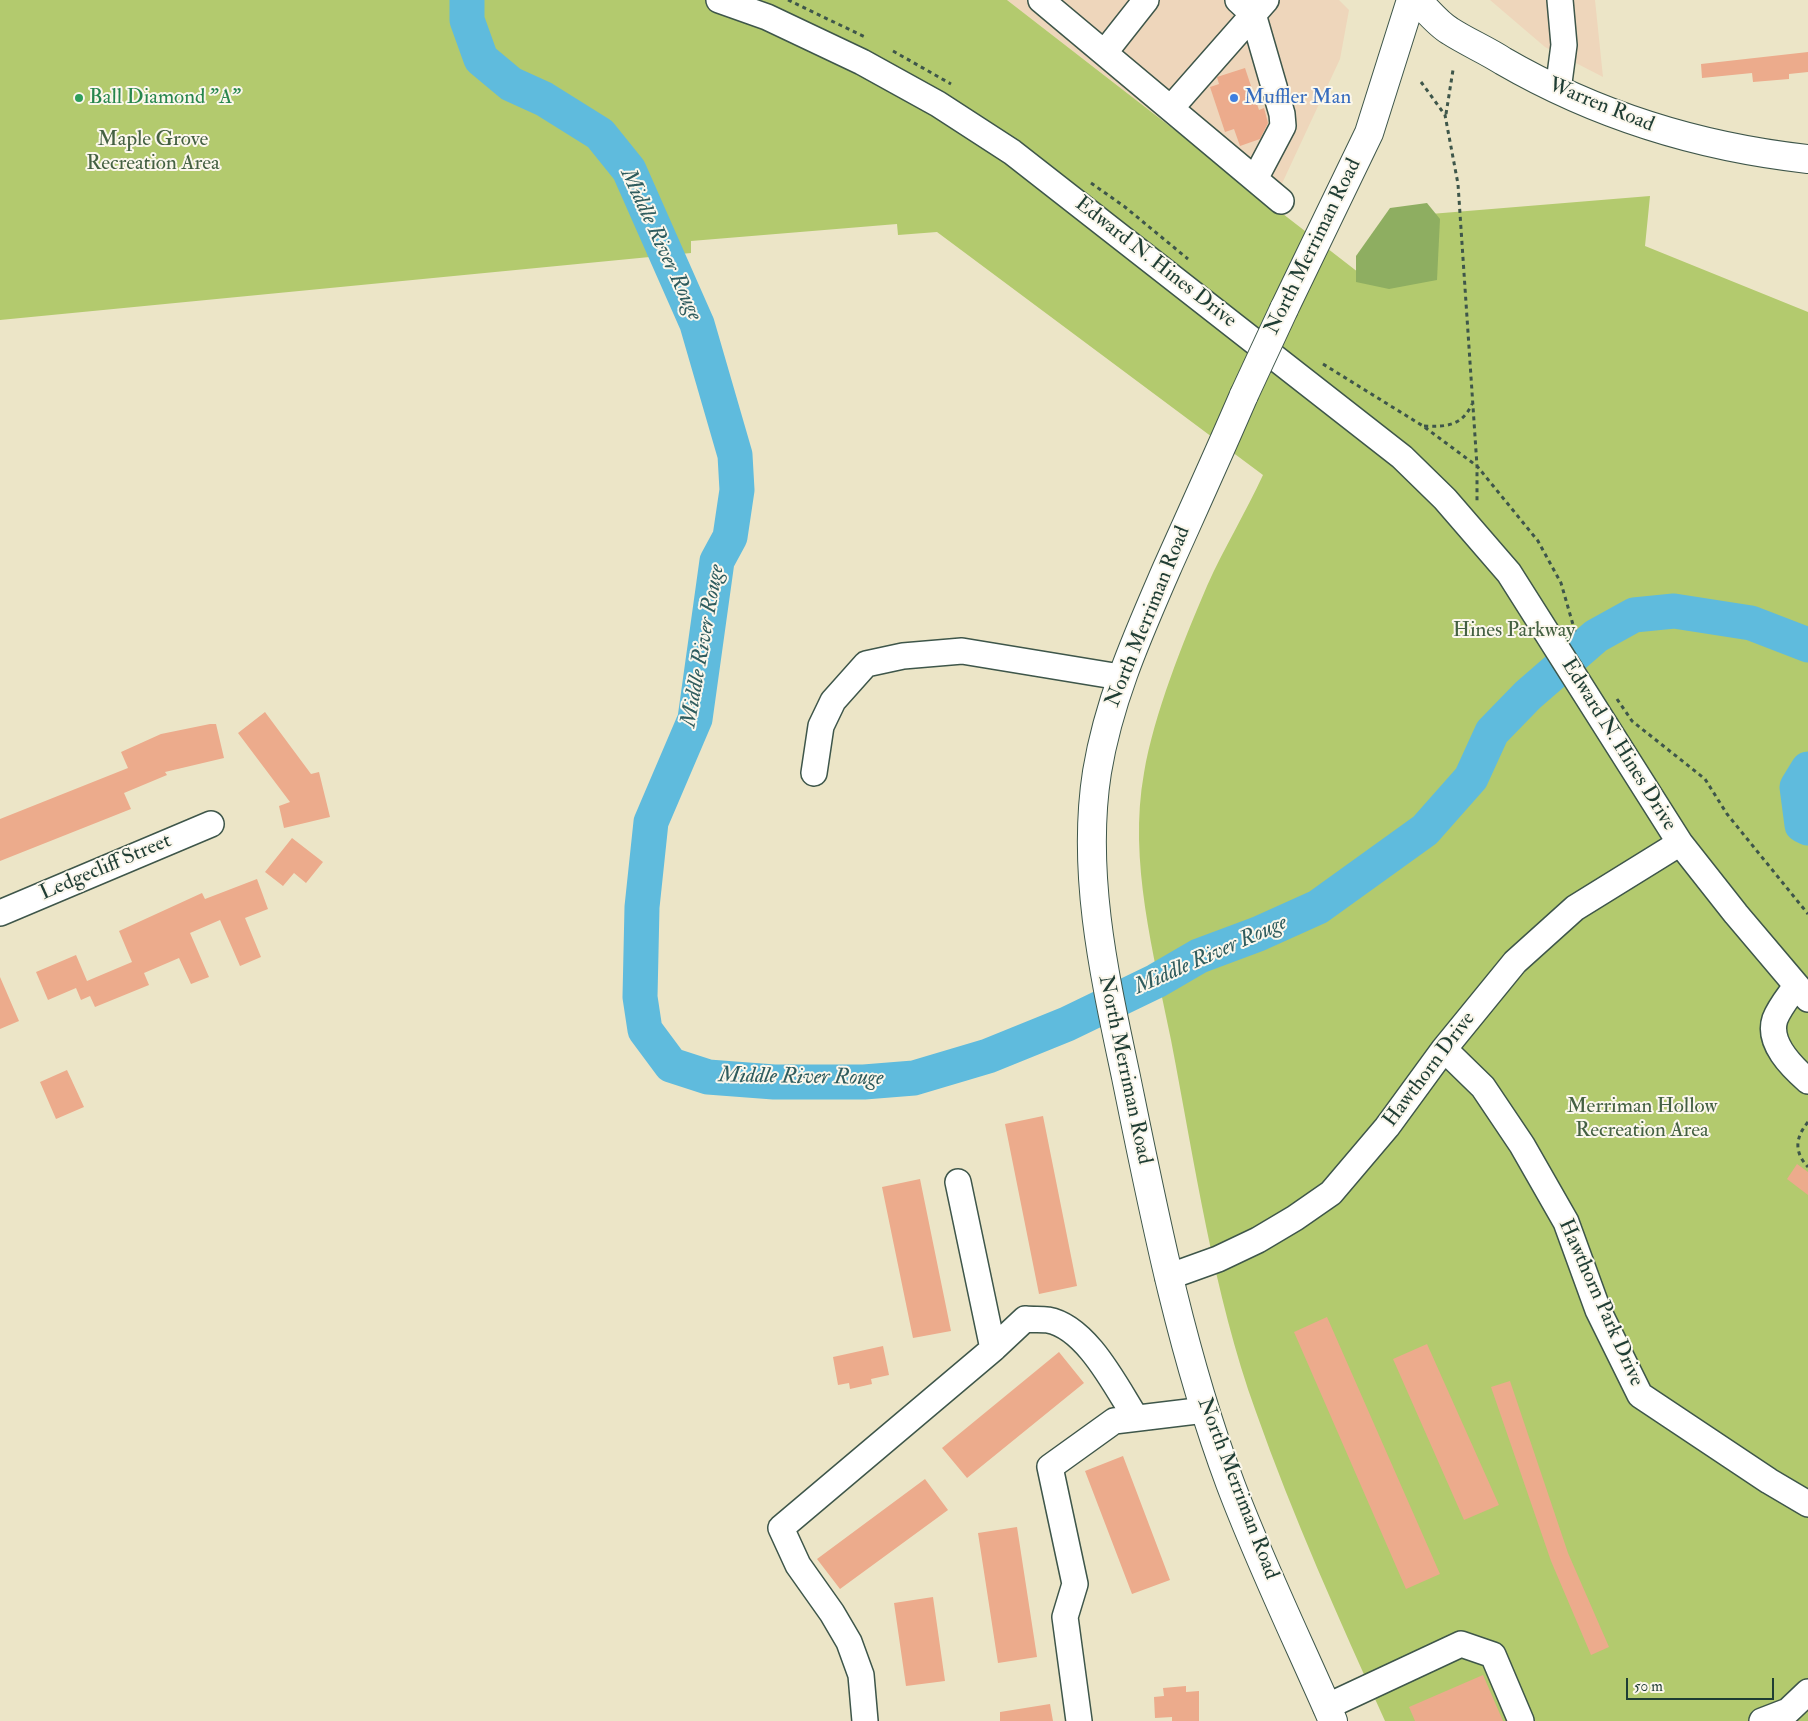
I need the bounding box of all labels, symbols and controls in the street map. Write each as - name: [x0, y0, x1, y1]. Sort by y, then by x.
- street label: Warren Road: [1545, 73, 1657, 139]
- place label: Ball Diamond "A": [89, 85, 241, 111]
- place label: Muffler Man: [1244, 85, 1351, 111]
- marker: Ball Diamond "A": [73, 92, 85, 104]
- marker: Muffler Man: [1228, 92, 1240, 104]
- park label: Maple Grove Recreation Area: [86, 127, 220, 177]
- street label: North Merriman Road: [1260, 155, 1368, 339]
- water label: Middle River Rouge: [613, 165, 707, 325]
- street label: Edward N. Hines Drive: [1069, 192, 1241, 334]
- street label: North Merriman Road: [1101, 523, 1197, 711]
- water label: Middle River Rouge: [677, 563, 731, 729]
- park label: Hines Parkway: [1453, 618, 1575, 644]
- street label: Edward N. Hines Drive: [1555, 654, 1681, 836]
- street label: Ledgecliff Street: [37, 829, 175, 907]
- water label: Middle River Rouge: [1130, 910, 1292, 1002]
- street label: North Merriman Road: [1092, 973, 1156, 1167]
- street label: Hawthorn Drive: [1379, 1007, 1481, 1133]
- water label: Middle River Rouge: [718, 1063, 884, 1093]
- park label: Merriman Hollow Recreation Area: [1567, 1094, 1717, 1144]
- street label: Hawthorn Park Drive: [1552, 1216, 1648, 1390]
- street label: North Merriman Road: [1191, 1395, 1283, 1583]
- scale bar: [1628, 1668, 1776, 1700]
- text: 50 m: [1634, 1677, 1663, 1696]

